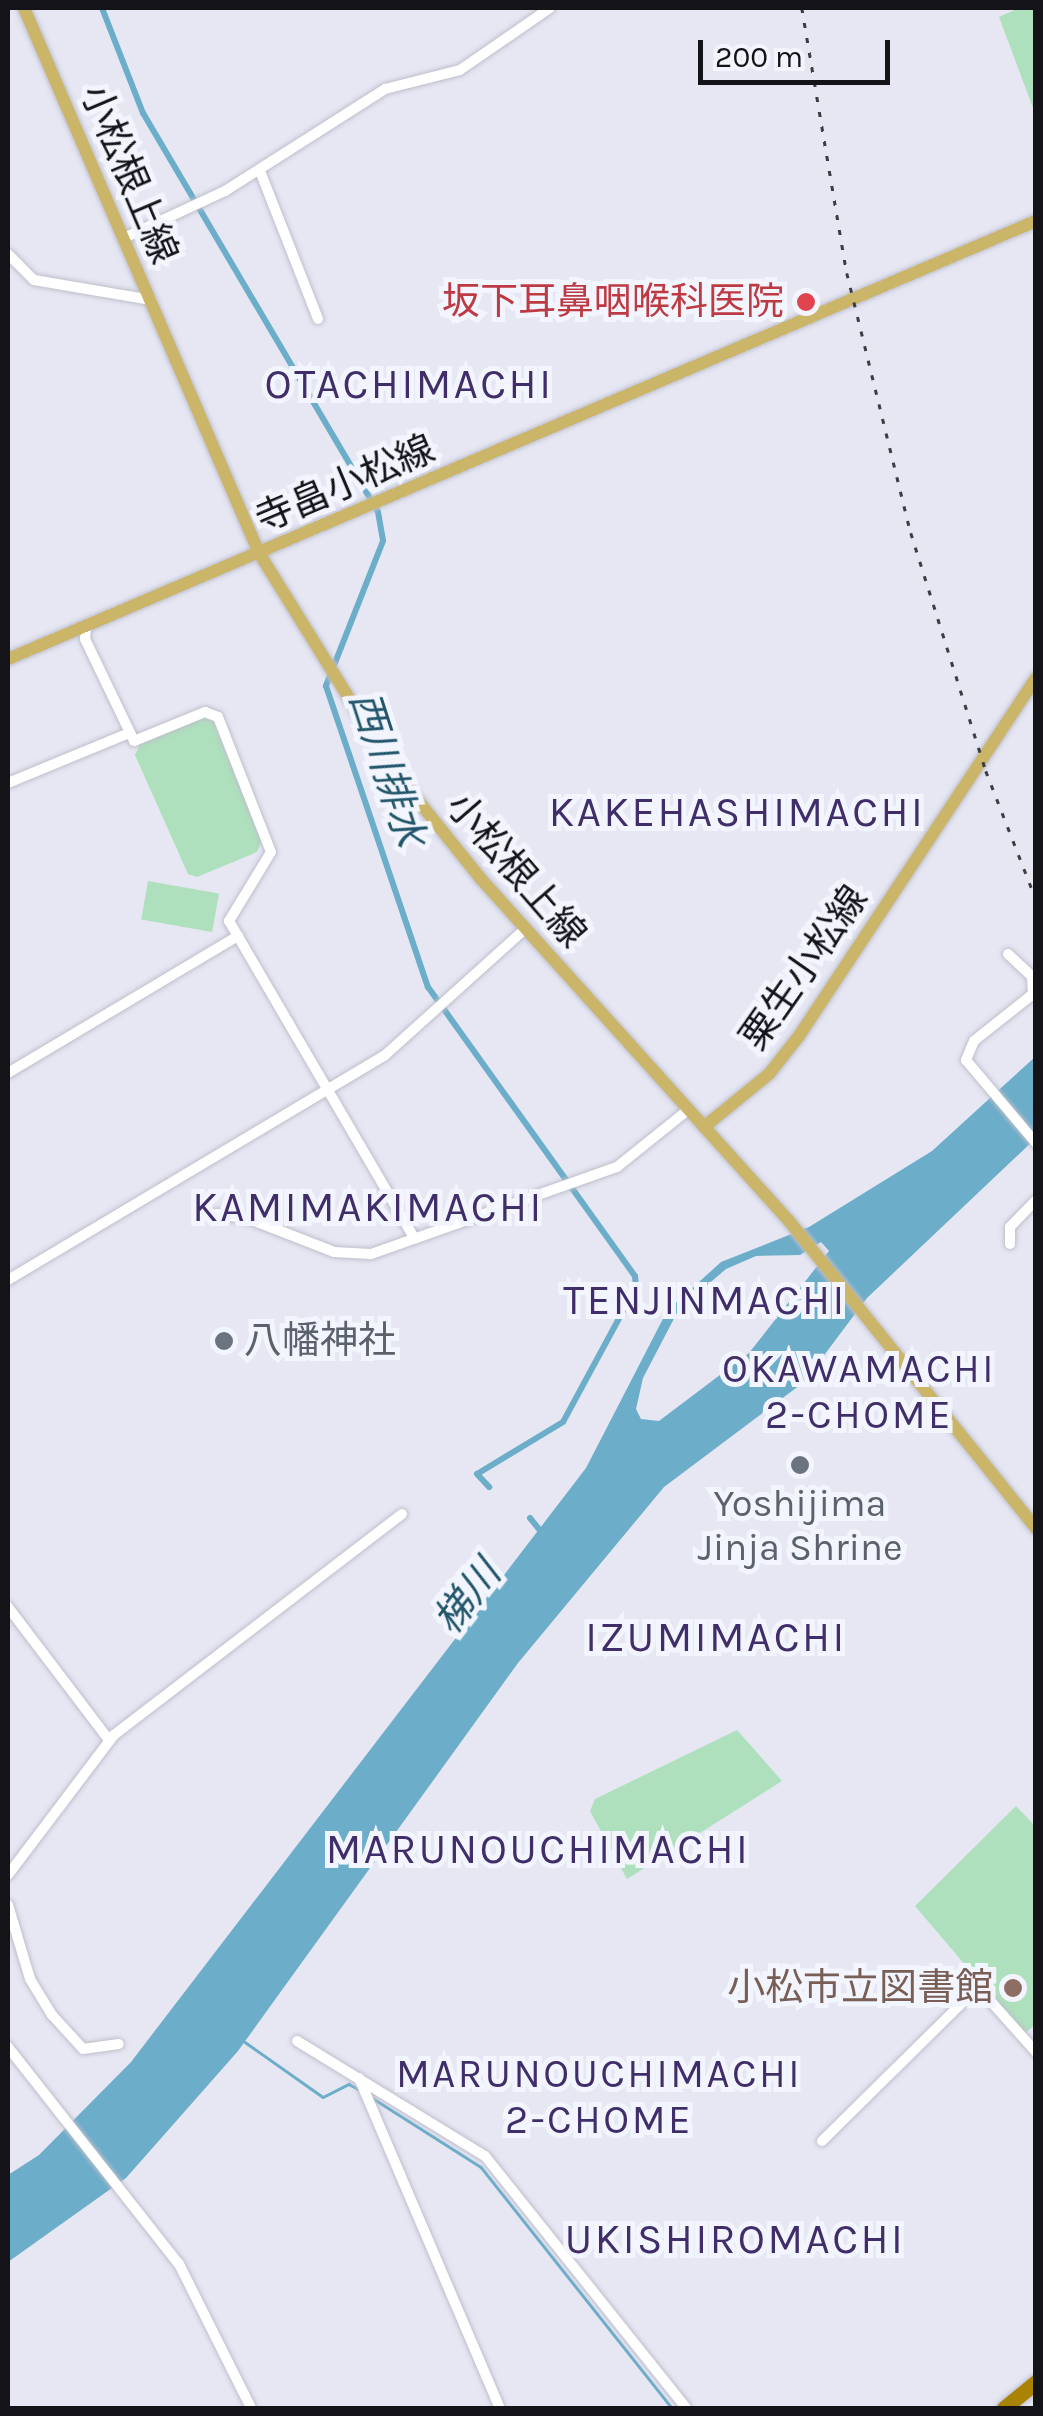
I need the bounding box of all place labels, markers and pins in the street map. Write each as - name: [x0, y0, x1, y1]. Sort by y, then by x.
- place label: 坂下耳鼻咽喉科医院: [442, 279, 784, 325]
- marker: 坂下耳鼻咽喉科医院: [793, 289, 819, 315]
- place label: 八幡神社: [244, 1318, 396, 1364]
- marker: 八幡神社: [213, 1330, 235, 1352]
- marker: Yoshijima Jinja Shrine: [789, 1454, 811, 1476]
- place label: Yoshijima Jinja Shrine: [698, 1481, 902, 1570]
- place label: 小松市立図書館: [727, 1965, 993, 2011]
- marker: 小松市立図書館: [1002, 1977, 1024, 1999]

